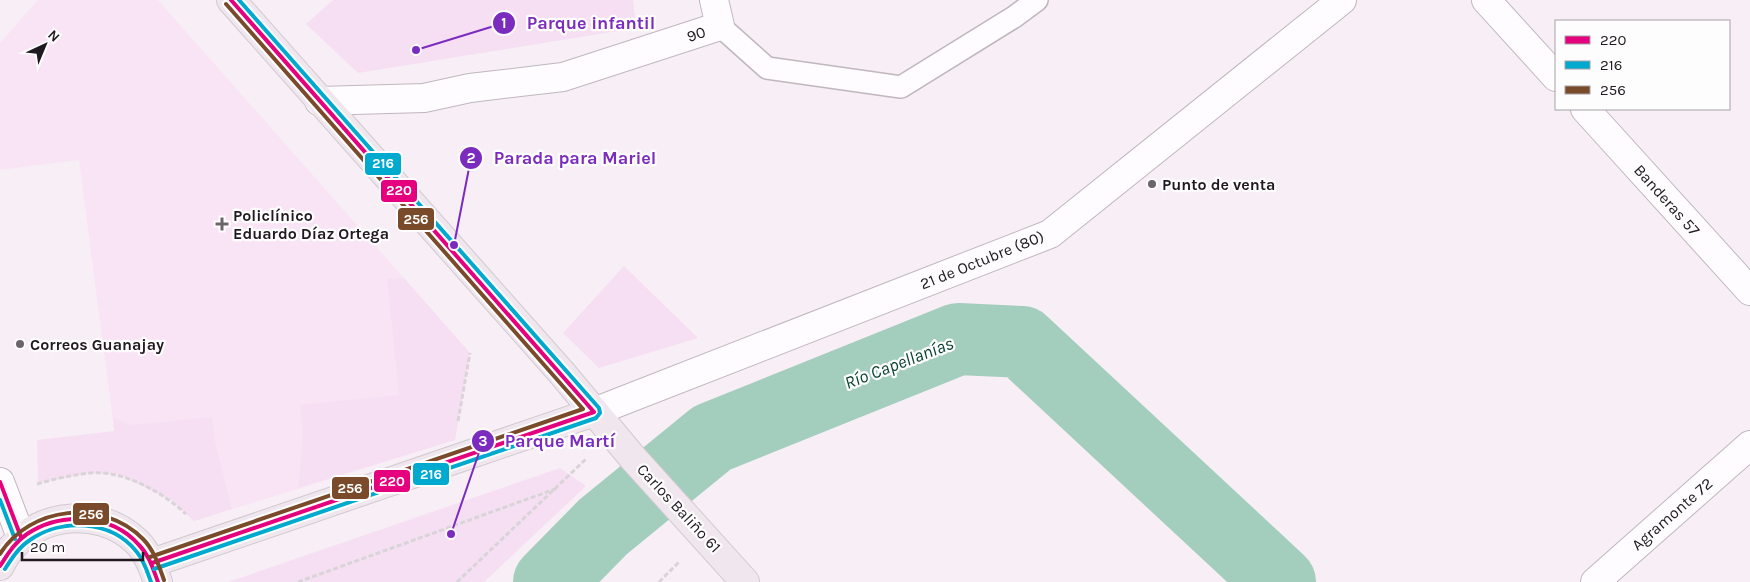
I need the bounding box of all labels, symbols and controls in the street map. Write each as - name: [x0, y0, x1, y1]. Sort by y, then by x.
- callout: Parque infantil: [492, 7, 665, 40]
- text: Parque infantil: [527, 12, 655, 34]
- text: 1: [501, 14, 507, 32]
- north arrow: [20, 20, 70, 70]
- legend: [1555, 20, 1730, 110]
- street label: 90: [684, 22, 708, 46]
- text: N: [44, 26, 63, 46]
- text: 220: [1600, 31, 1626, 49]
- text: 216: [1600, 56, 1622, 74]
- text: 256: [1600, 81, 1626, 99]
- callout: Parada para Mariel: [458, 141, 666, 174]
- text: Parada para Mariel: [494, 147, 656, 169]
- text: 2: [466, 149, 476, 167]
- line badge: 216: [364, 152, 402, 176]
- text: 216: [372, 155, 394, 172]
- street label: Banderas 57: [1630, 160, 1704, 240]
- place label: Punto de venta: [1162, 175, 1275, 194]
- marker: Punto de venta: [1146, 178, 1158, 190]
- line badge: 220: [380, 179, 418, 203]
- text: 220: [386, 182, 412, 199]
- place label: Policlínico Eduardo Díaz Ortega: [233, 206, 389, 243]
- line badge: 256: [397, 207, 435, 231]
- text: 256: [403, 211, 429, 228]
- marker: Policlínico Eduardo Díaz Ortega: [215, 217, 229, 231]
- street label: 21 de Octubre (80): [917, 226, 1047, 294]
- water label: Río Capellanías: [841, 332, 957, 394]
- place label: Correos Guanajay: [30, 335, 164, 354]
- marker: Correos Guanajay: [14, 338, 26, 350]
- callout: Parque Martí: [470, 425, 626, 458]
- text: Parque Martí: [505, 430, 616, 452]
- text: 3: [478, 432, 488, 450]
- street label: Carlos Baliño 61: [633, 460, 725, 556]
- line badge: 216: [412, 462, 450, 486]
- text: 216: [420, 466, 442, 483]
- line badge: 220: [373, 469, 411, 493]
- text: 220: [379, 473, 405, 490]
- street label: Agramonte 72: [1628, 474, 1716, 554]
- line badge: 256: [331, 476, 370, 500]
- text: 256: [337, 480, 363, 497]
- line badge: 256: [72, 502, 110, 526]
- text: 256: [78, 506, 104, 523]
- scale bar: [22, 530, 144, 562]
- text: 20 m: [30, 538, 65, 556]

